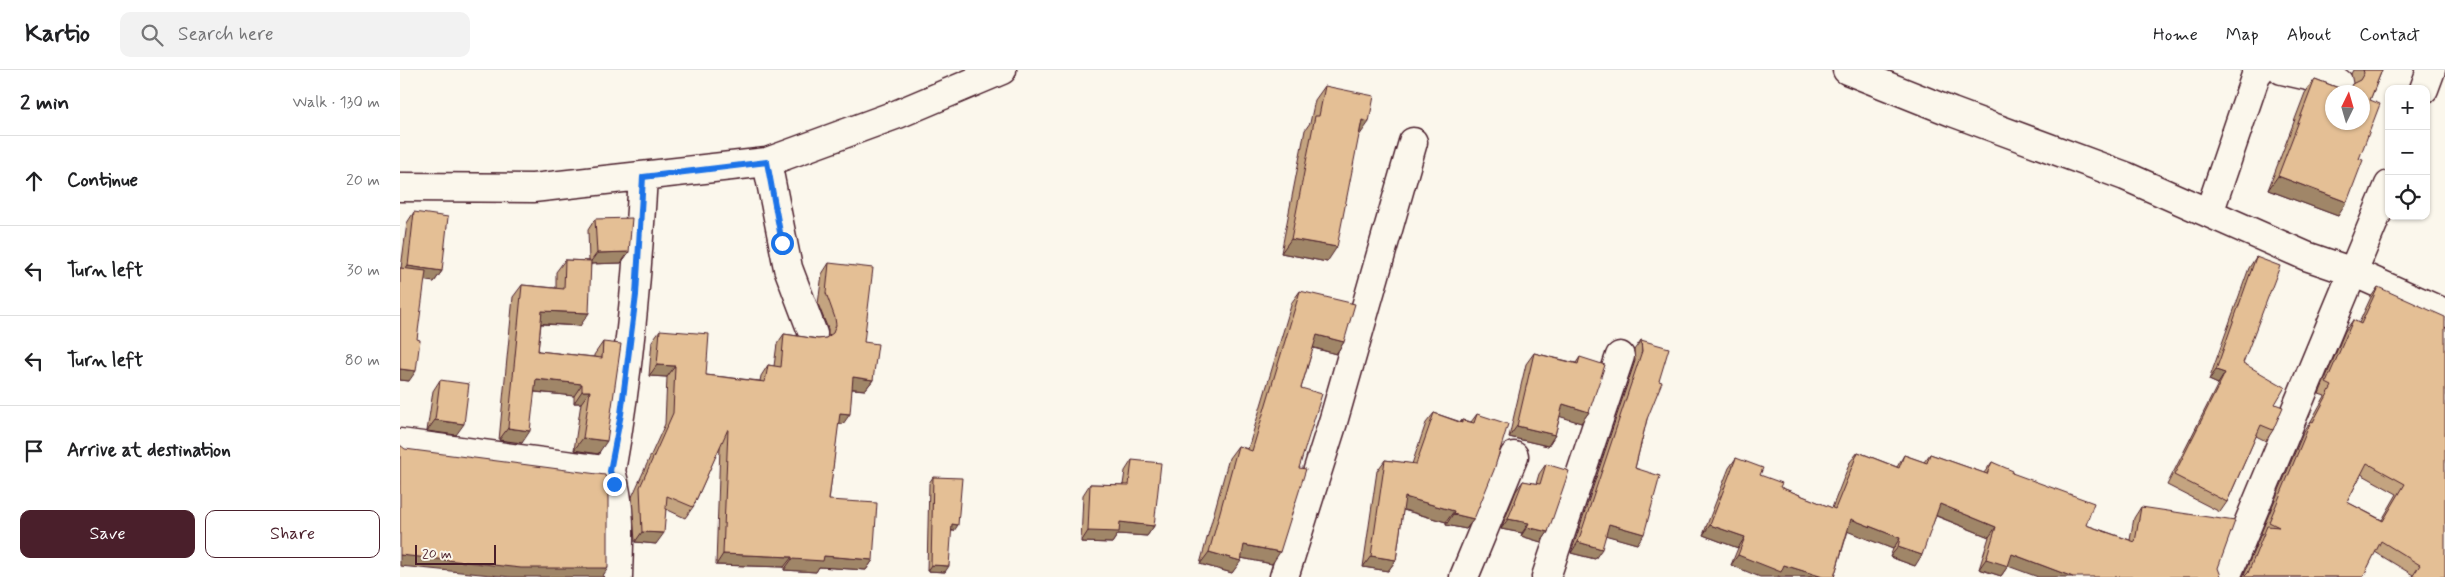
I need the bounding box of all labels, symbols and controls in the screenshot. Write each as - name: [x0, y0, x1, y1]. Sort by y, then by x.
- search box: [120, 12, 470, 57]
- text: Kartio: [25, 19, 90, 50]
- icon: search: [138, 21, 166, 49]
- text: Search here: [178, 22, 274, 47]
- text: Home: [2153, 23, 2198, 47]
- text: Map: [2226, 23, 2259, 47]
- text: About: [2287, 23, 2331, 47]
- text: Contact: [2359, 23, 2420, 47]
- north arrow: [2325, 85, 2370, 130]
- map controls: [2385, 85, 2430, 220]
- button: +: [2385, 85, 2430, 130]
- text: 2 min: [20, 89, 69, 117]
- text: Walk · 130 m: [293, 92, 380, 113]
- button: −: [2385, 130, 2430, 175]
- icon: ahead: [20, 167, 48, 195]
- text: Continue: [67, 168, 138, 193]
- text: 20 m: [346, 170, 380, 191]
- button: locate: [2385, 175, 2430, 220]
- route start: [771, 232, 794, 255]
- icon: left: [20, 257, 48, 285]
- text: Turn left: [67, 258, 143, 283]
- text: 30 m: [347, 260, 380, 281]
- icon: left: [20, 347, 48, 375]
- text: Turn left: [67, 348, 143, 373]
- text: 80 m: [345, 350, 380, 371]
- icon: arrive: [20, 437, 48, 465]
- text: Arrive at destination: [67, 438, 231, 463]
- route end: [603, 473, 626, 496]
- button: Save: [20, 510, 195, 558]
- button: Share: [205, 510, 380, 558]
- scale bar: [415, 542, 496, 565]
- text: 20 m: [422, 545, 452, 563]

